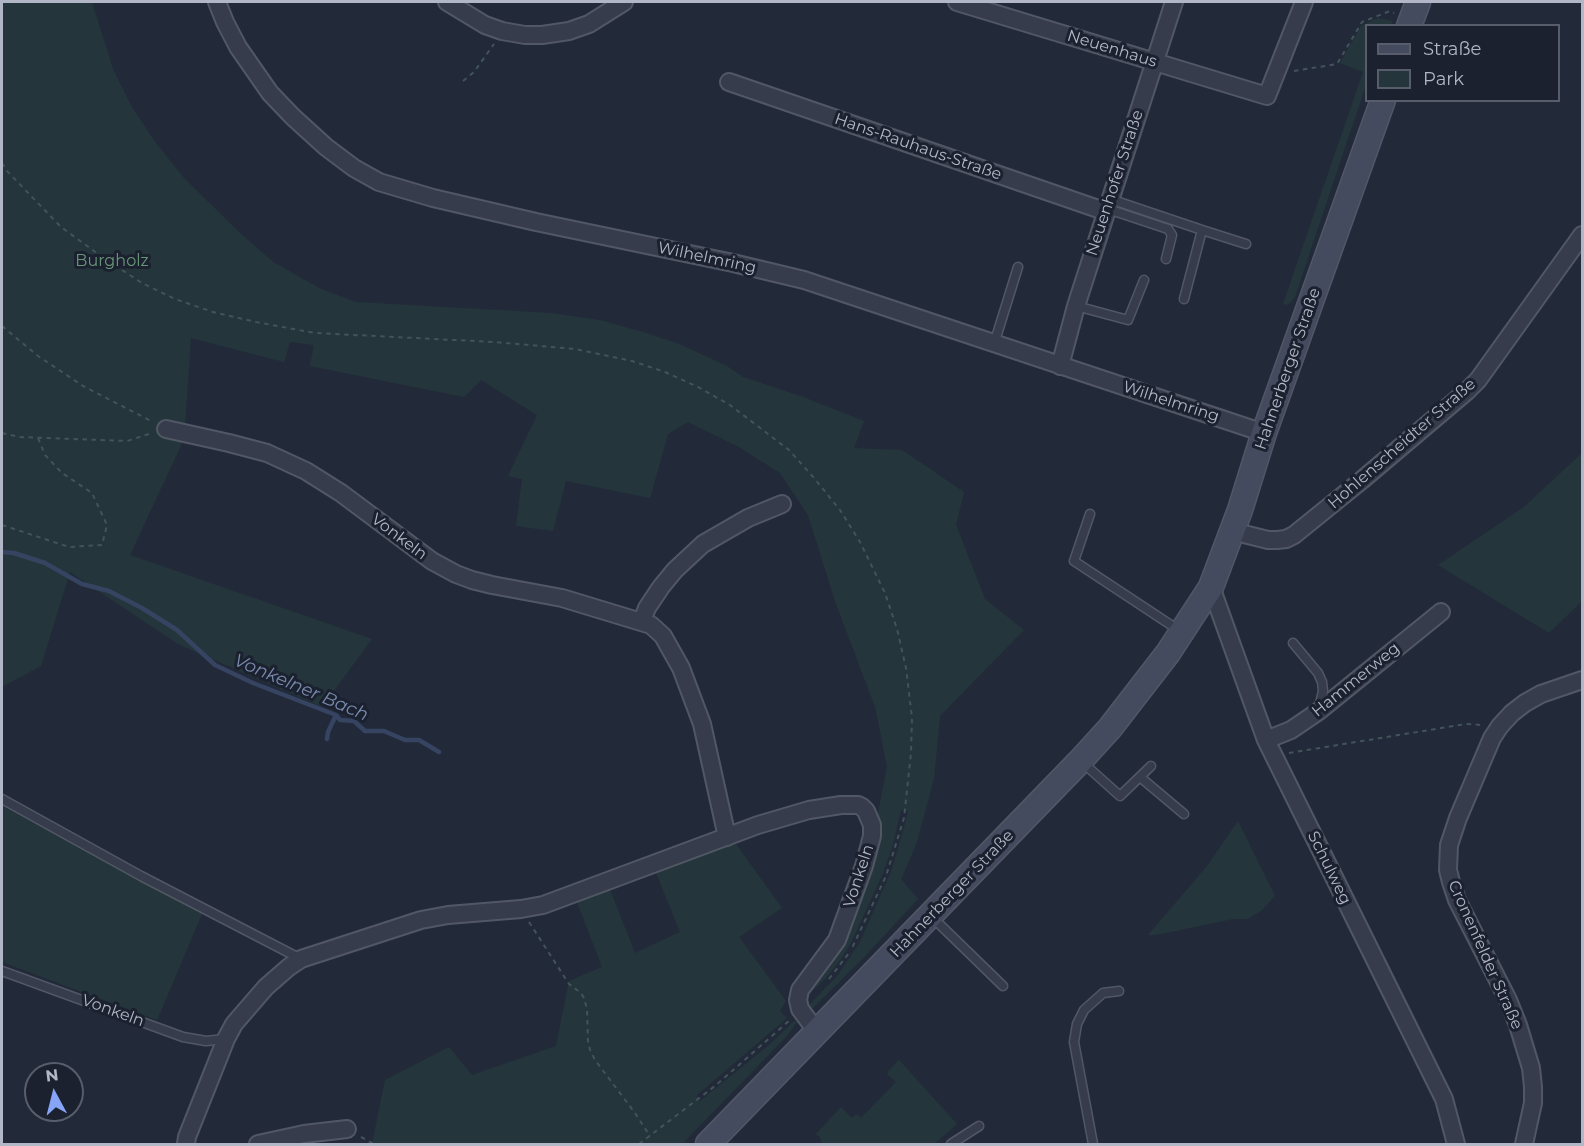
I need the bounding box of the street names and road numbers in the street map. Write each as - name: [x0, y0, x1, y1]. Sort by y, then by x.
- street label: Neuenhaus: [1065, 26, 1159, 72]
- street label: Neuenhofer Straße: [1082, 108, 1148, 258]
- street label: Hans-Rauhaus-Straße: [832, 109, 1004, 185]
- street label: Wilhelmring: [656, 238, 758, 278]
- street label: Hahnerberger Straße: [1251, 286, 1325, 452]
- street label: Hohlenscheidter Straße: [1324, 375, 1480, 513]
- street label: Wilhelmring: [1120, 377, 1222, 427]
- street label: Vonkeln: [367, 510, 431, 564]
- street label: Hammerweg: [1308, 639, 1404, 721]
- street label: Hahnerberger Straße: [886, 826, 1018, 962]
- street label: Schulweg: [1303, 828, 1355, 908]
- street label: Vonkeln: [840, 842, 878, 910]
- street label: Cronenfelder Straße: [1443, 877, 1527, 1033]
- street label: Vonkeln: [79, 991, 147, 1031]

